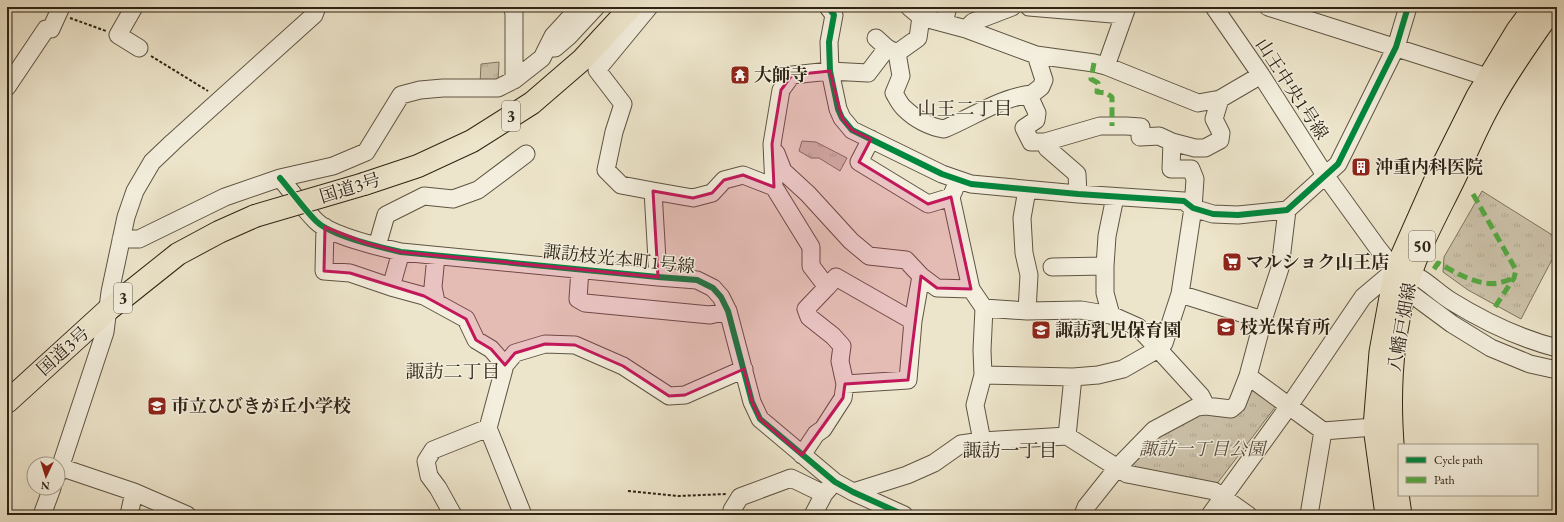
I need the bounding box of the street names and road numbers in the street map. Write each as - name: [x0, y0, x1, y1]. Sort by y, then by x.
- street label: 山王中央1号線: [1251, 34, 1334, 144]
- road number: 3: [502, 101, 520, 131]
- street label: 国道3号: [317, 167, 383, 208]
- road number: 50: [1409, 231, 1435, 261]
- street label: 諏訪枝光本町1号線: [542, 239, 696, 278]
- street label: 八幡戸畑線: [1382, 281, 1421, 373]
- road number: 3: [114, 283, 132, 313]
- street label: 国道3号: [32, 321, 94, 380]

